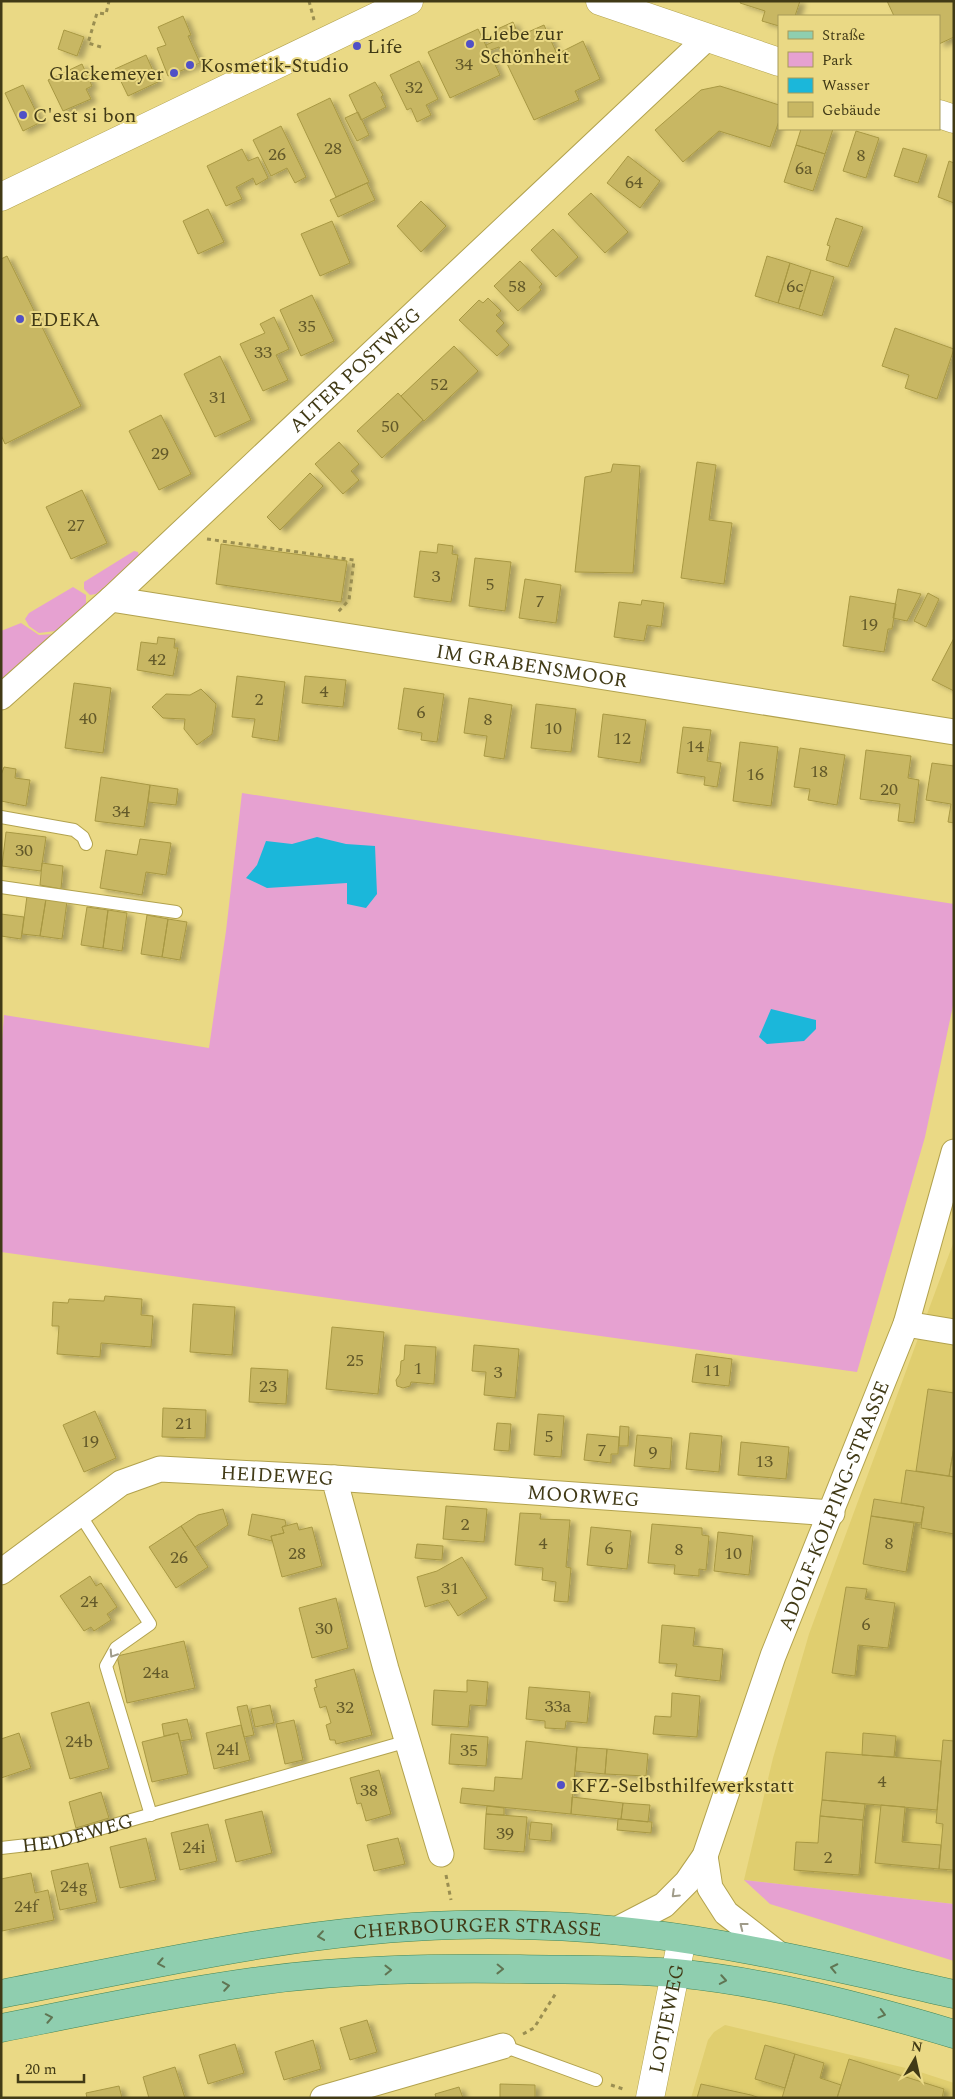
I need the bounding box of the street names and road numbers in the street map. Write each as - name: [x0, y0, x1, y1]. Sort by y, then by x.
- street label: ALTER POSTWEG: [282, 300, 428, 440]
- street label: IM GRABENSMOOR: [434, 637, 630, 696]
- street label: ADOLF-KOLPING-STRASSE: [771, 1376, 898, 1635]
- street label: HEIDEWEG: [219, 1458, 334, 1494]
- street label: MOORWEG: [526, 1478, 641, 1515]
- street label: HEIDEWEG: [20, 1806, 137, 1862]
- street label: CHERBOURGER STRASSE: [352, 1911, 603, 1948]
- street label: LOTJEWEG: [641, 1961, 693, 2076]

